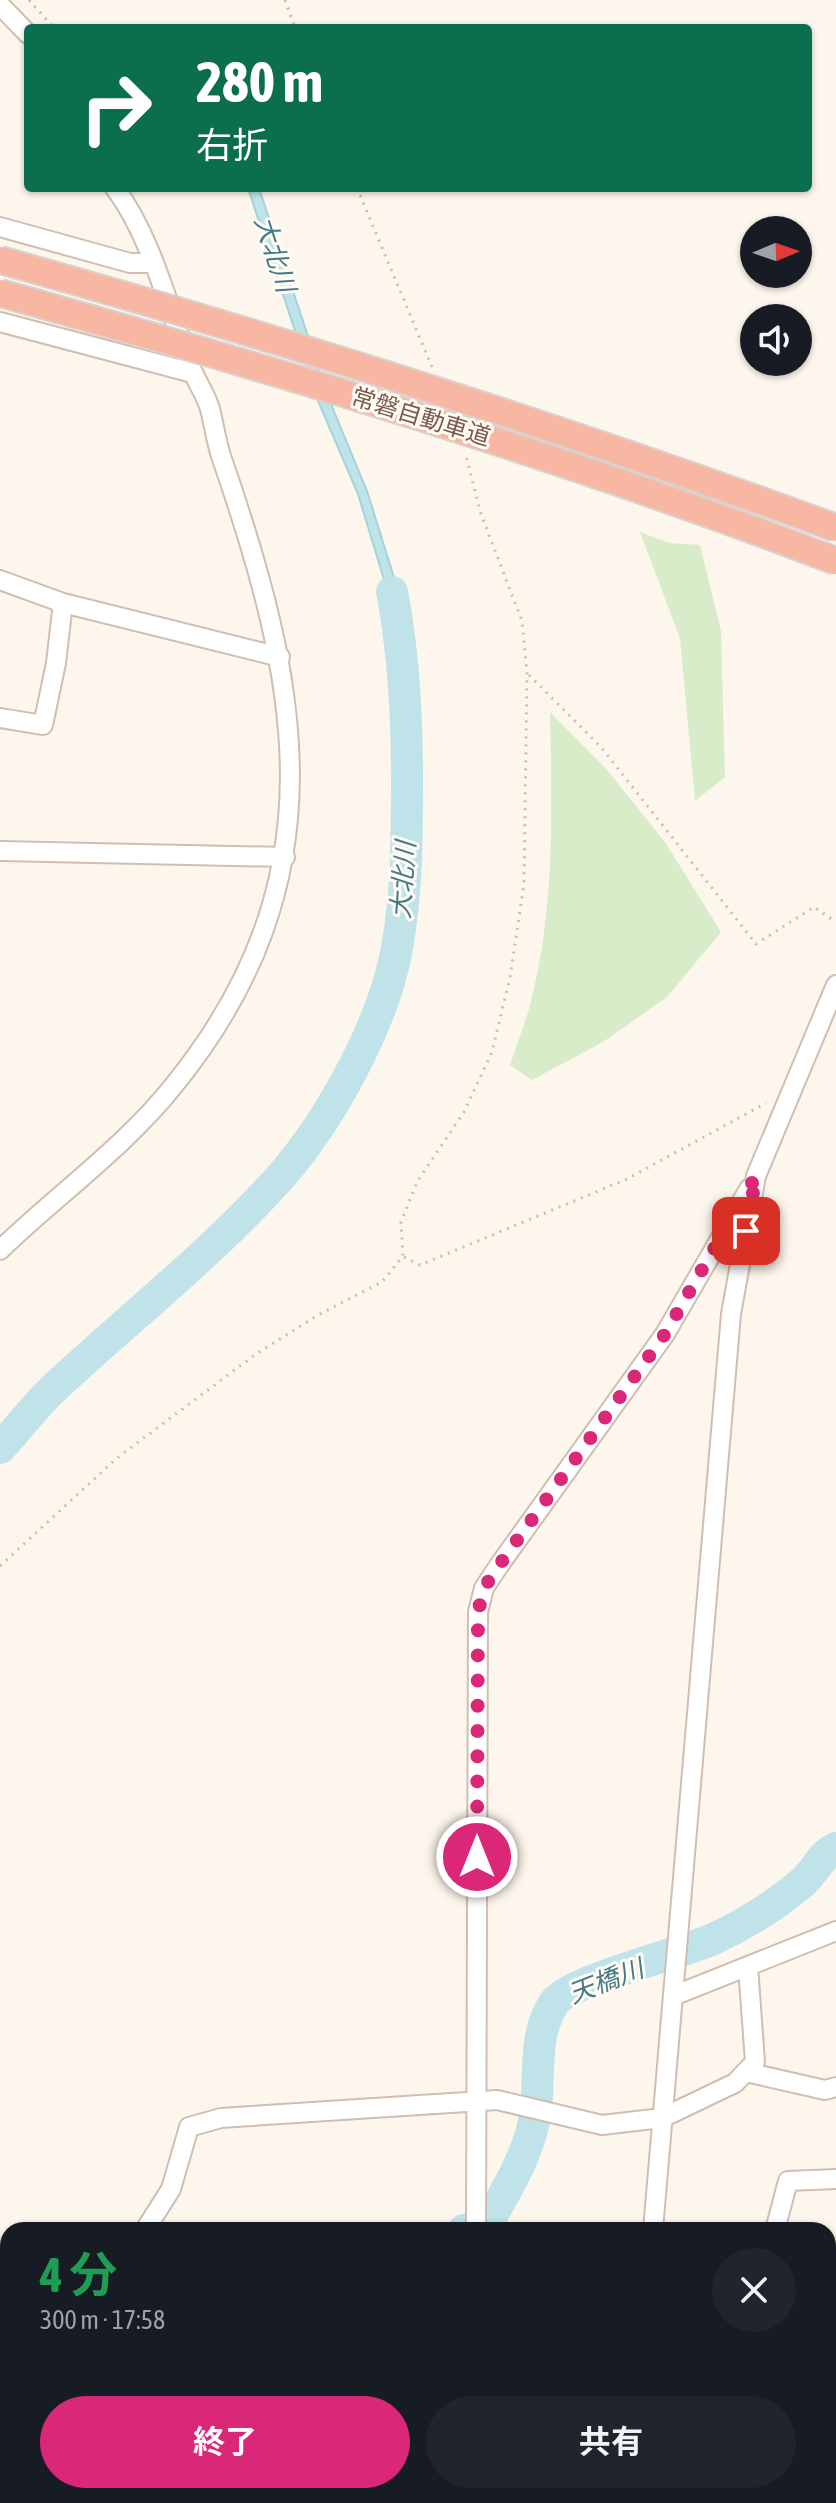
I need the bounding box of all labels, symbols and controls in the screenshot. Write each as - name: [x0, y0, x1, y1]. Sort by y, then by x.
- text: 280 m: [196, 50, 323, 114]
- icon: right: [64, 56, 168, 160]
- text: 右折: [196, 124, 268, 166]
- water label: 大北川: [249, 212, 302, 299]
- north arrow: [740, 216, 812, 288]
- map controls: [740, 216, 812, 376]
- button: sound: [740, 304, 812, 376]
- street label: 常磐自動車道: [348, 383, 494, 450]
- water label: 大北川: [385, 837, 421, 920]
- pin: [712, 1197, 780, 1265]
- icon: arrive: [724, 1209, 768, 1253]
- position arrow: [435, 1815, 519, 1899]
- water label: 天橋川: [564, 1952, 651, 2009]
- text: 4 分: [40, 2247, 117, 2302]
- button: close: [712, 2248, 796, 2332]
- text: 300 m · 17:58: [40, 2305, 165, 2335]
- button: 終了: [40, 2396, 410, 2488]
- button: 共有: [426, 2396, 796, 2488]

